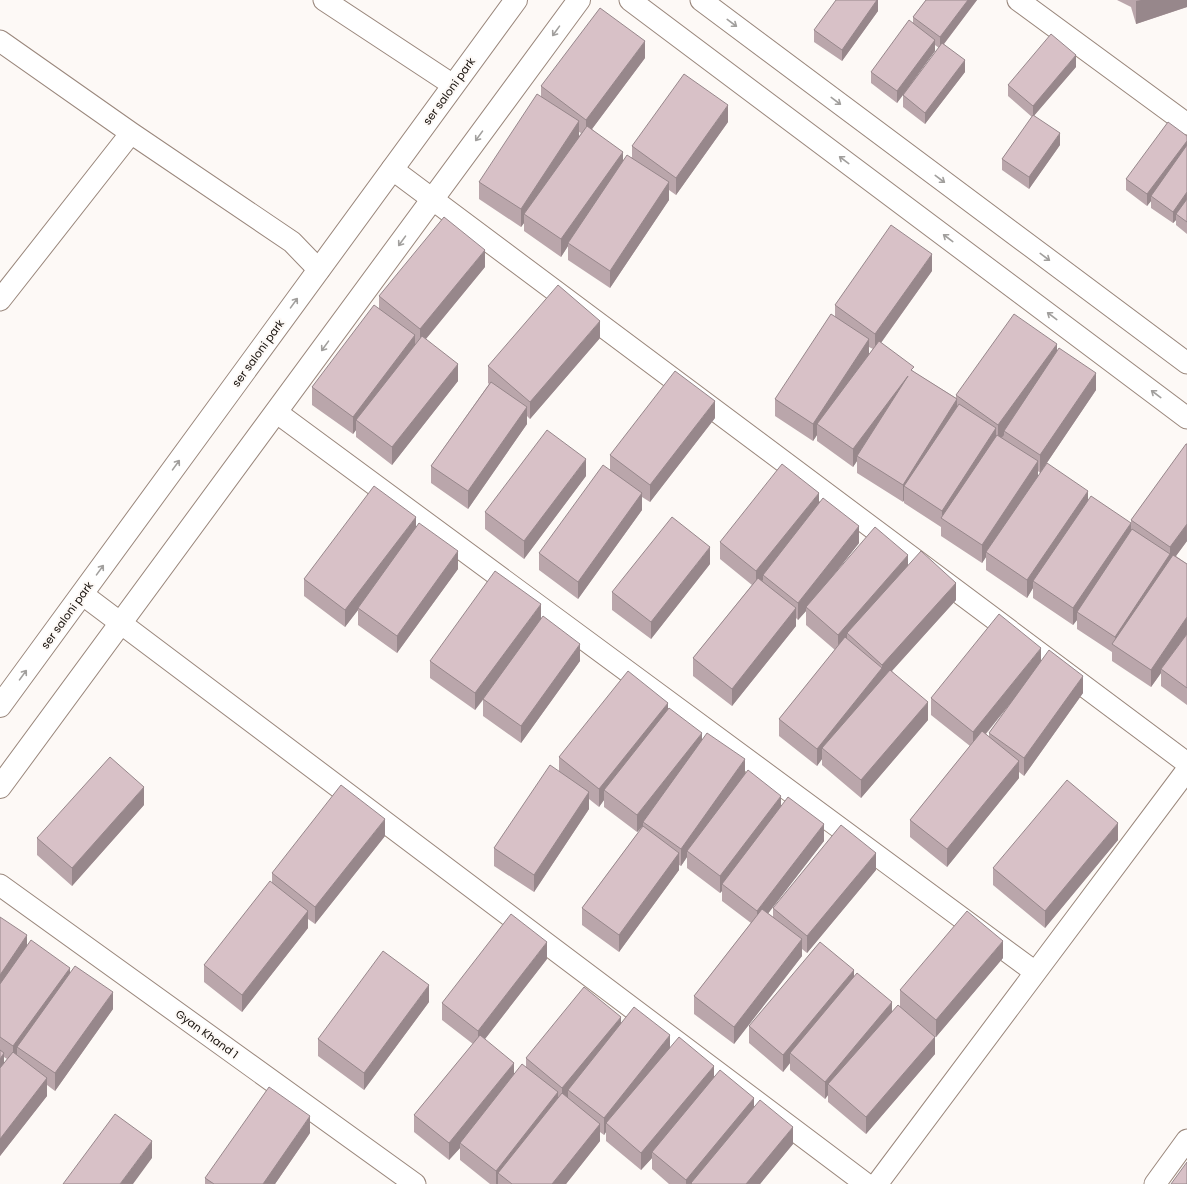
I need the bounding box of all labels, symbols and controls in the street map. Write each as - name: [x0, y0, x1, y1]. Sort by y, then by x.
- one-way arrow: [727, 19, 738, 28]
- one-way arrow: [552, 26, 560, 37]
- street label: ser saloni park: [419, 54, 479, 128]
- one-way arrow: [831, 97, 842, 105]
- one-way arrow: [475, 130, 483, 141]
- one-way arrow: [838, 156, 849, 165]
- one-way arrow: [935, 175, 946, 183]
- one-way arrow: [942, 234, 953, 243]
- one-way arrow: [398, 235, 406, 246]
- one-way arrow: [1039, 253, 1050, 261]
- one-way arrow: [290, 298, 299, 309]
- one-way arrow: [1046, 312, 1057, 321]
- street label: ser saloni park: [228, 316, 288, 390]
- one-way arrow: [321, 340, 329, 351]
- one-way arrow: [1150, 390, 1161, 398]
- one-way arrow: [172, 459, 180, 470]
- one-way arrow: [96, 564, 104, 575]
- street label: ser saloni park: [37, 578, 97, 652]
- one-way arrow: [19, 669, 27, 680]
- street label: Gyan Khand 1: [172, 1006, 242, 1062]

